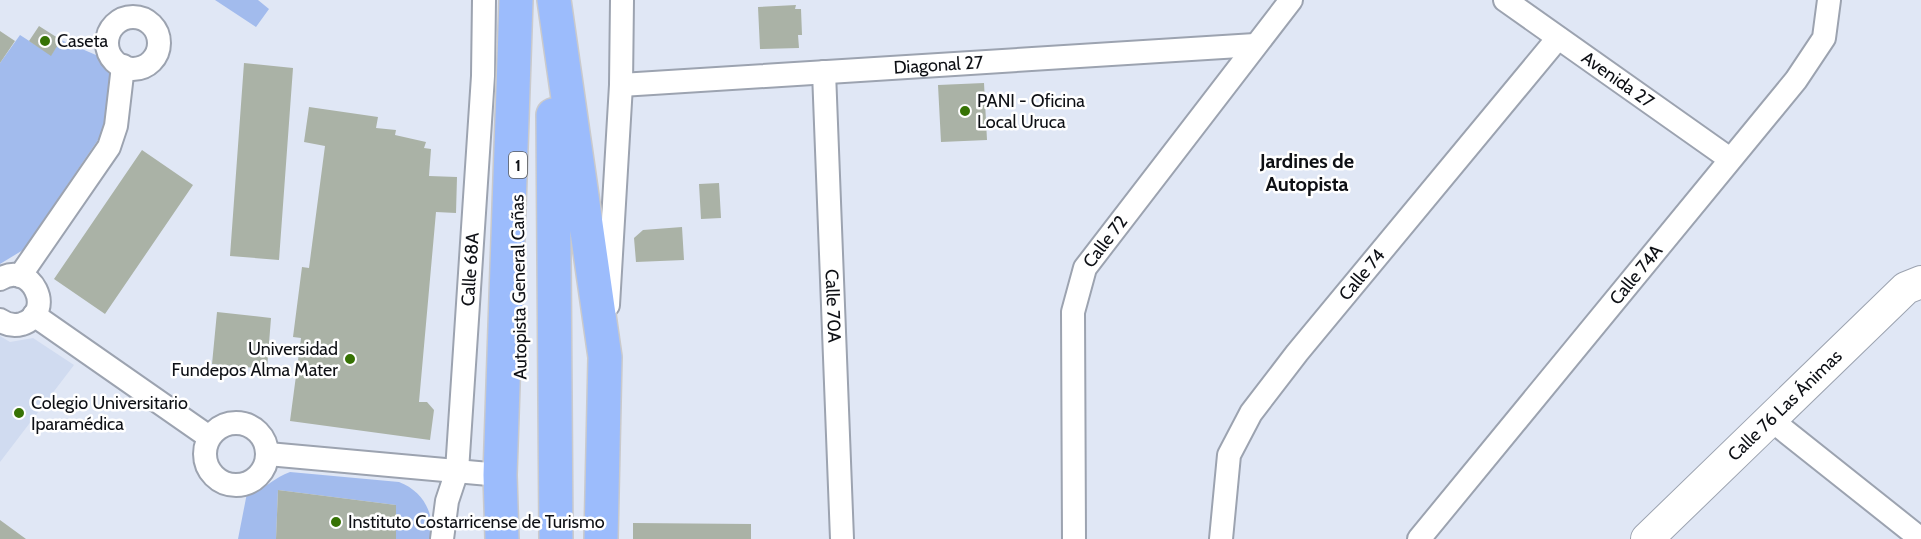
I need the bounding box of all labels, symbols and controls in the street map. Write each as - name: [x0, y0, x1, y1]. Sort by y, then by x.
- place label: Caseta: [57, 30, 108, 52]
- marker: Caseta: [38, 34, 52, 48]
- street label: Avenida 27: [1577, 47, 1658, 113]
- street label: Diagonal 27: [893, 51, 984, 79]
- place label: PANI - Oficina Local Uruca: [977, 90, 1085, 133]
- marker: PANI - Oficina Local Uruca: [958, 104, 972, 118]
- district label: Jardines de Autopista: [1259, 149, 1354, 196]
- road number: 1: [509, 152, 527, 178]
- street label: Autopista General Cañas: [506, 194, 532, 380]
- street label: Calle 72: [1078, 211, 1132, 272]
- street label: Calle 68A: [457, 232, 484, 307]
- street label: Calle 74A: [1605, 240, 1667, 309]
- street label: Calle 74: [1334, 245, 1390, 305]
- street label: Calle 70A: [821, 269, 845, 343]
- place label: Universidad Fundepos Alma Mater: [172, 338, 338, 381]
- street label: Calle 76 Las Ánimas: [1723, 345, 1847, 466]
- marker: Universidad Fundepos Alma Mater: [343, 352, 357, 366]
- place label: Colegio Universitario Iparamédica: [31, 392, 188, 435]
- marker: Colegio Universitario Iparamédica: [12, 406, 26, 420]
- place label: Instituto Costarricense de Turismo: [348, 511, 605, 533]
- marker: Instituto Costarricense de Turismo: [329, 515, 343, 529]

